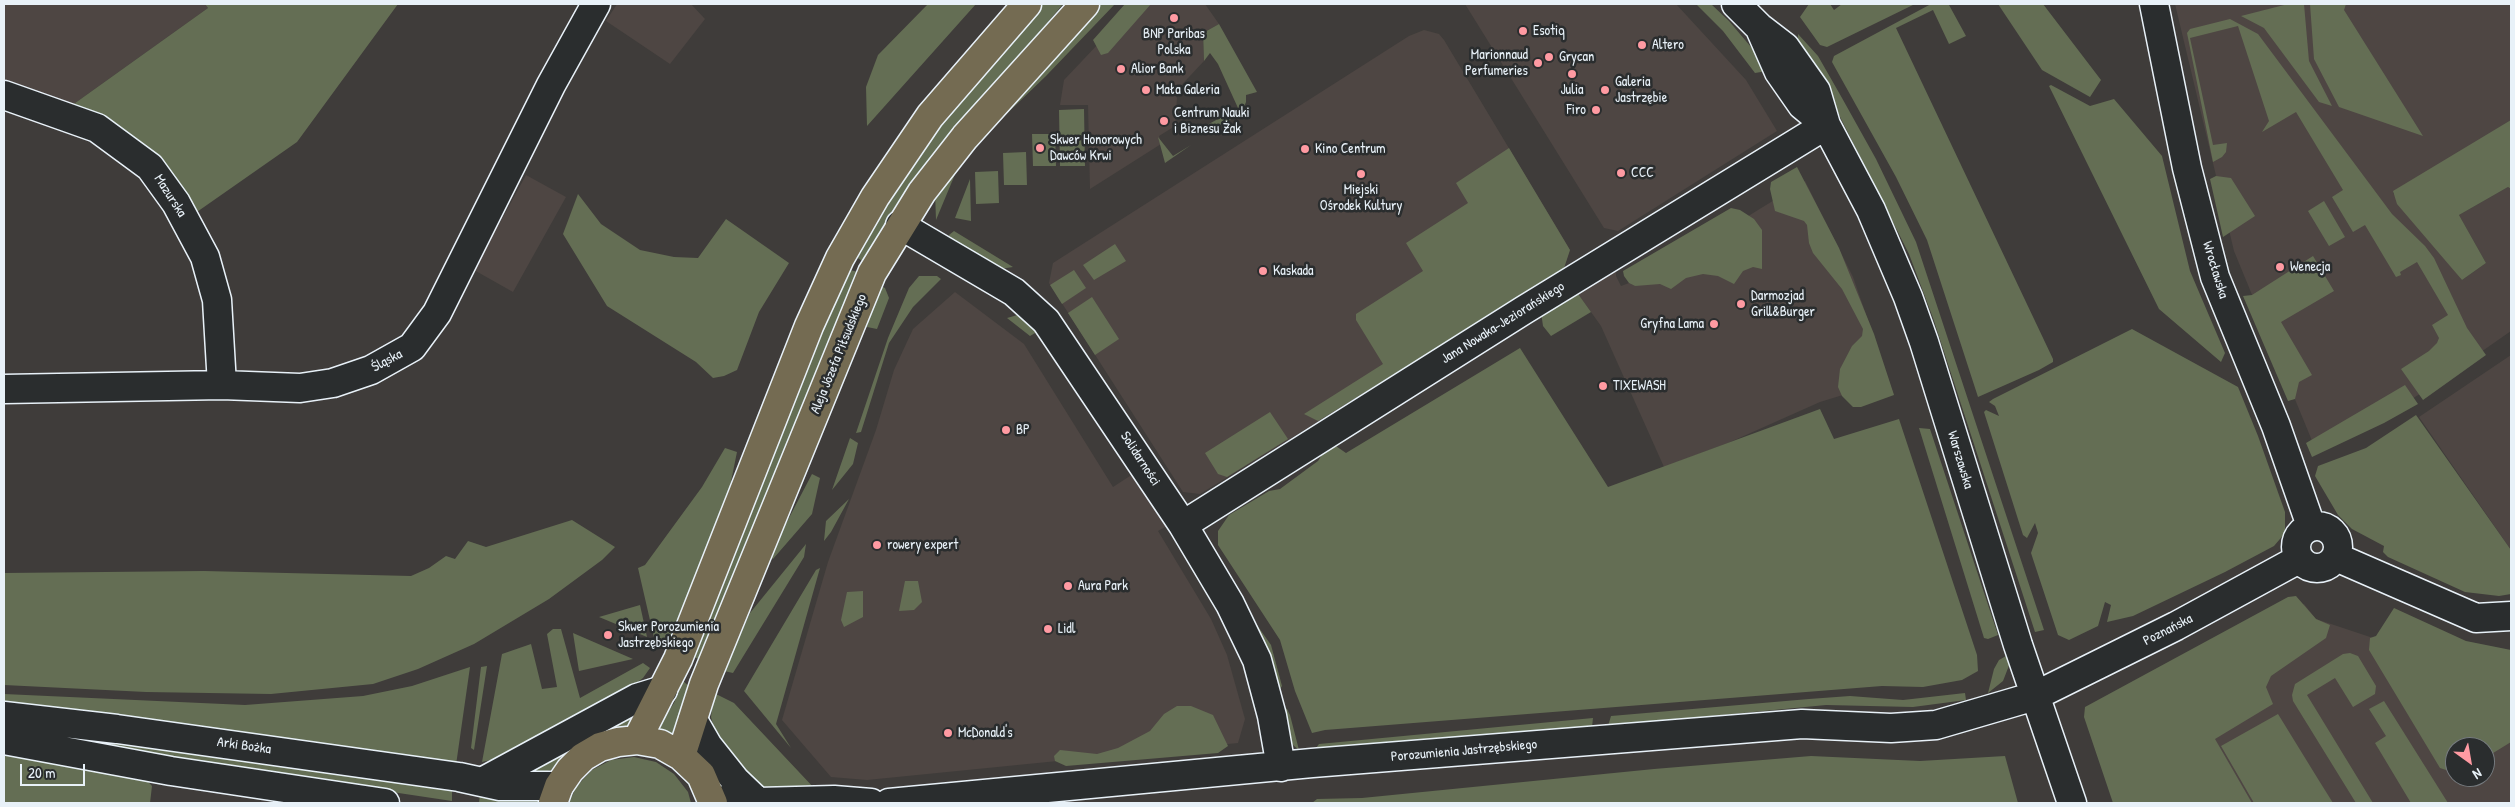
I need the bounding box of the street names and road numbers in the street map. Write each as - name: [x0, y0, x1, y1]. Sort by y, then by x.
- street label: Mazurska: [150, 172, 190, 220]
- street label: Wrocławska: [2198, 239, 2232, 301]
- street label: Jana Nowaka-Jeziorańskiego: [1438, 278, 1568, 368]
- street label: Aleja Józefa Piłsudskiego: [807, 292, 871, 416]
- street label: Śląska: [369, 346, 405, 376]
- street label: Solidarności: [1116, 429, 1164, 489]
- street label: Warszawska: [1943, 429, 1977, 491]
- street label: Poznańska: [2140, 610, 2196, 650]
- street label: Arki Bożka: [216, 734, 272, 758]
- street label: Porozumienia Jastrzębskiego: [1390, 736, 1538, 766]

